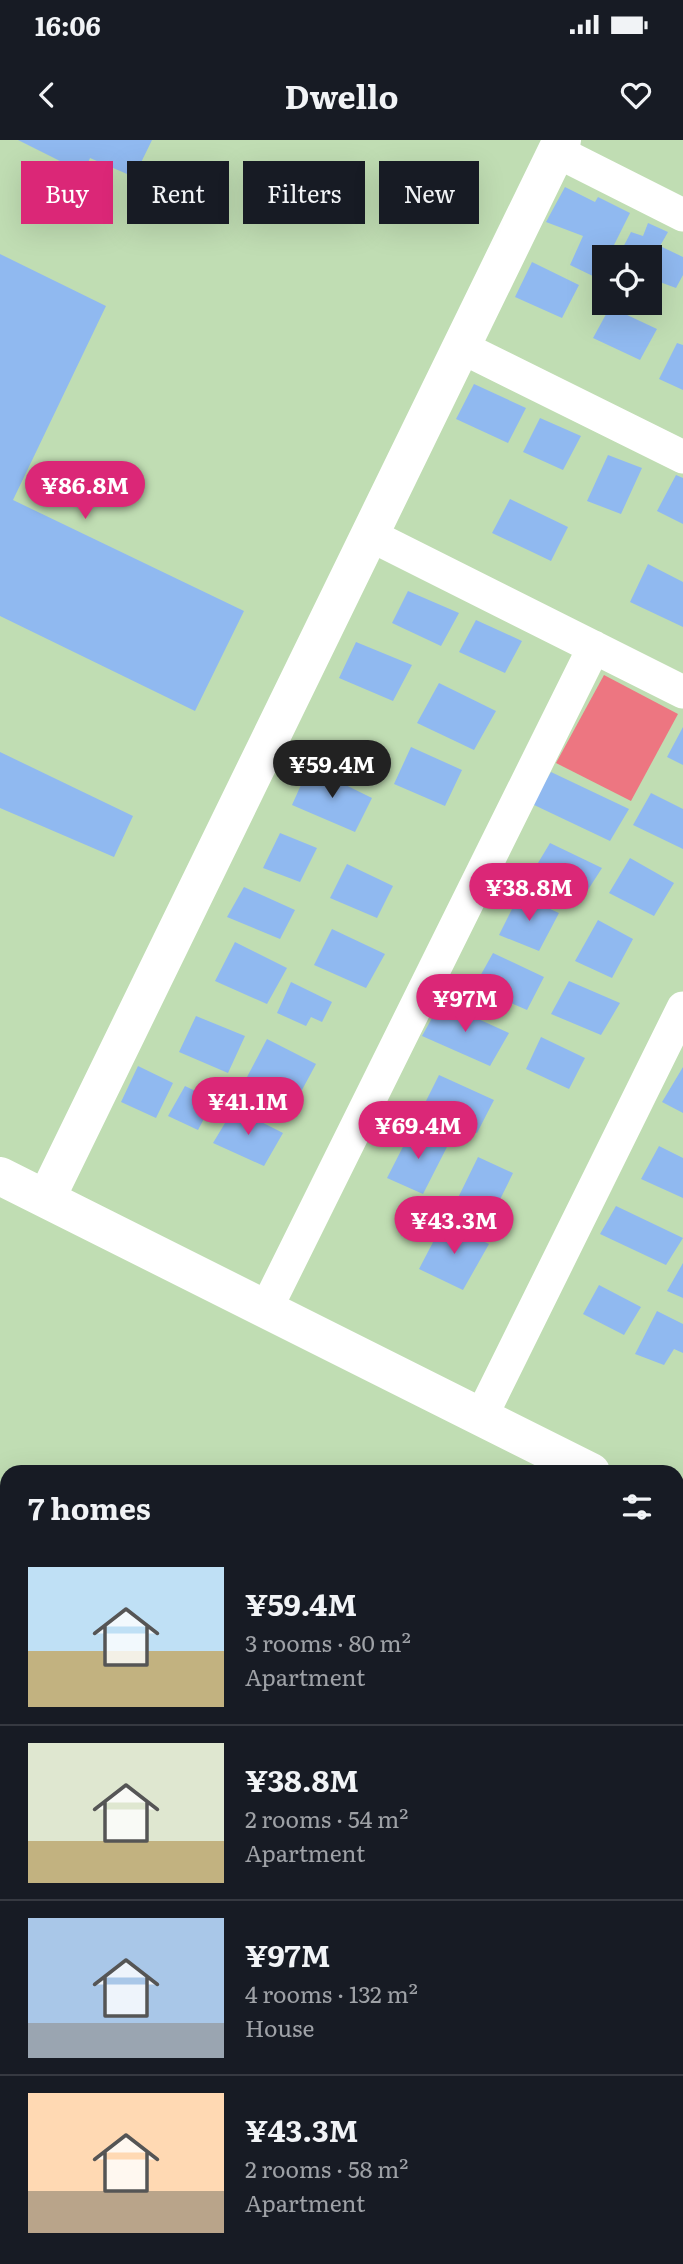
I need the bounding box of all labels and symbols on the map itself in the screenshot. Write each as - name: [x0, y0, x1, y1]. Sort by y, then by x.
- pin: ¥86.8M: [28, 462, 142, 521]
- pin: ¥59.4M: [275, 740, 389, 800]
- pin: ¥38.8M: [472, 864, 586, 923]
- pin: ¥97M: [424, 974, 506, 1034]
- pin: ¥41.1M: [191, 1077, 305, 1137]
- pin: ¥69.4M: [361, 1102, 475, 1161]
- pin: ¥43.3M: [397, 1196, 511, 1256]

